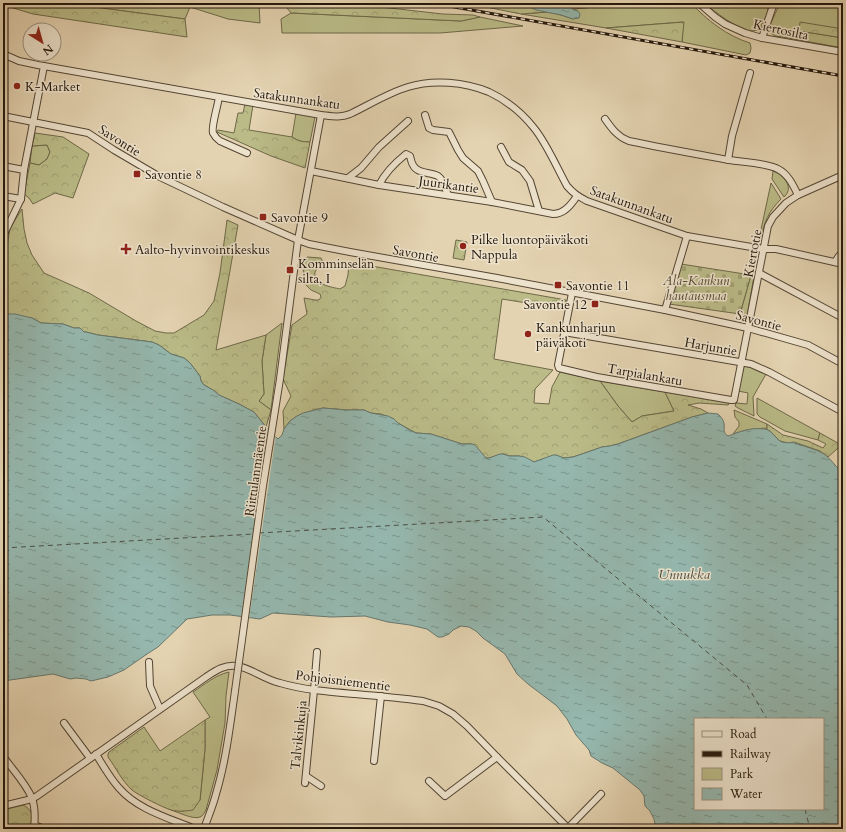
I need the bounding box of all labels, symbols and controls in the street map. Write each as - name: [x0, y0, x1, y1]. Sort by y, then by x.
- street label: Kiertosilta: [751, 15, 810, 45]
- north arrow: [22, 22, 62, 62]
- text: N: [39, 41, 56, 59]
- place label: K-Market: [25, 78, 80, 96]
- marker: K-Market: [12, 81, 22, 91]
- street label: Satakunnankatu: [252, 84, 341, 114]
- street label: Savontie: [95, 121, 144, 161]
- place label: Savontie 8: [145, 166, 202, 184]
- marker: Savontie 8: [132, 169, 142, 179]
- street label: Juurikantie: [416, 172, 480, 198]
- street label: Satakunnankatu: [587, 182, 676, 228]
- place label: Savontie 9: [271, 209, 328, 227]
- marker: Savontie 9: [258, 212, 268, 222]
- street label: Kiertotie: [739, 227, 766, 279]
- place label: Pilke luontopäiväkoti Nappula: [471, 231, 589, 264]
- place label: Aalto-hyvinvointikeskus: [135, 241, 270, 259]
- street label: Savontie: [391, 241, 441, 267]
- marker: Pilke luontopäiväkoti Nappula: [458, 241, 468, 251]
- marker: Aalto-hyvinvointikeskus: [120, 243, 132, 255]
- place label: Komminselän silta, I: [298, 255, 375, 288]
- marker: Komminselän silta, I: [285, 265, 295, 275]
- park label: Ala-Kankun hautausmaa: [662, 272, 730, 305]
- place label: Savontie 11: [566, 277, 630, 295]
- marker: Savontie 11: [553, 280, 563, 290]
- place label: Savontie 12: [523, 296, 587, 314]
- marker: Savontie 12: [590, 299, 600, 309]
- street label: Savontie: [734, 306, 784, 336]
- place label: Kankunharjun päiväkoti: [536, 319, 616, 352]
- marker: Kankunharjun päiväkoti: [523, 329, 533, 339]
- street label: Harjuntie: [683, 334, 739, 360]
- street label: Tarpialankatu: [606, 360, 684, 390]
- street label: Riittulanmäentie: [241, 424, 271, 518]
- water label: Unnukka: [658, 565, 710, 584]
- street label: Pohjoisniementie: [294, 666, 391, 696]
- street label: Talvikinkuja: [286, 699, 312, 771]
- legend: [694, 718, 824, 810]
- text: Road: [730, 726, 757, 742]
- text: Railway: [730, 746, 772, 762]
- text: Park: [730, 766, 754, 782]
- text: Water: [729, 786, 763, 802]

